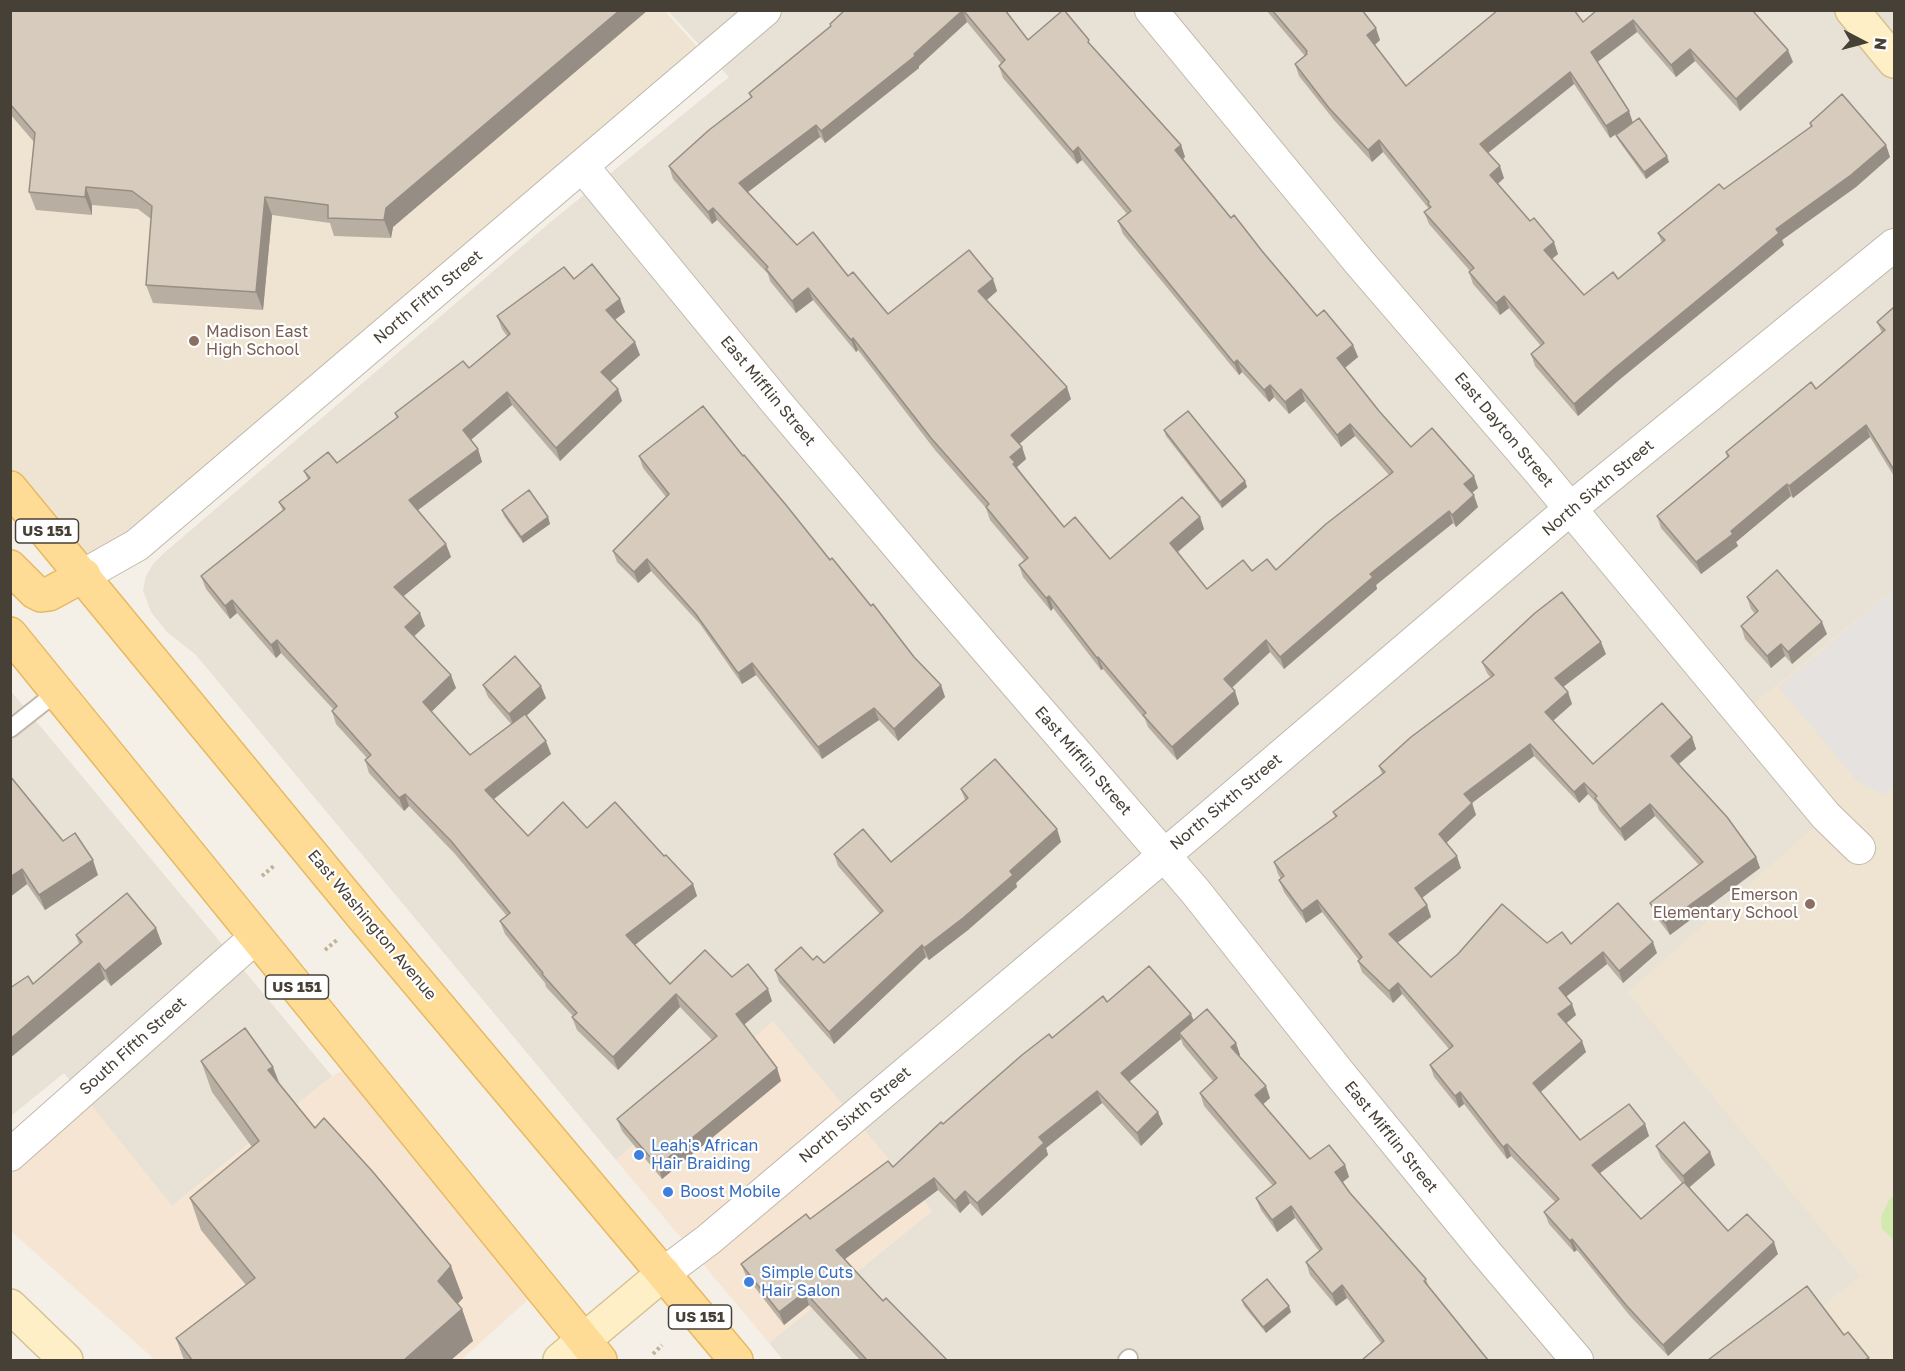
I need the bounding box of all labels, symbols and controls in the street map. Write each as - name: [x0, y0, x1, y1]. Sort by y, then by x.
- north arrow: [1833, 12, 1893, 72]
- text: N: [1870, 37, 1891, 51]
- street label: North Fifth Street: [370, 246, 486, 348]
- place label: Madison East High School: [206, 322, 308, 360]
- street label: East Mifflin Street: [716, 332, 820, 450]
- marker: Madison East High School: [187, 334, 201, 348]
- street label: East Dayton Street: [1450, 369, 1558, 491]
- street label: North Sixth Street: [1538, 436, 1658, 540]
- road number: US 151: [15, 519, 78, 543]
- street label: East Mifflin Street: [1030, 703, 1136, 819]
- street label: North Sixth Street: [1166, 750, 1286, 854]
- street label: East Washington Avenue: [304, 846, 440, 1004]
- place label: Emerson Elementary School: [1653, 885, 1798, 923]
- marker: Emerson Elementary School: [1803, 897, 1817, 911]
- road number: US 151: [266, 975, 328, 999]
- street label: South Fifth Street: [76, 993, 190, 1099]
- street label: North Sixth Street: [795, 1063, 915, 1167]
- street label: East Mifflin Street: [1340, 1077, 1442, 1197]
- place label: Leah's African Hair Braiding: [651, 1136, 758, 1174]
- marker: Leah's African Hair Braiding: [632, 1148, 646, 1162]
- place label: Boost Mobile: [680, 1182, 781, 1202]
- marker: Boost Mobile: [661, 1185, 675, 1199]
- place label: Simple Cuts Hair Salon: [761, 1263, 853, 1301]
- marker: Simple Cuts Hair Salon: [742, 1275, 756, 1289]
- road number: US 151: [668, 1305, 732, 1329]

